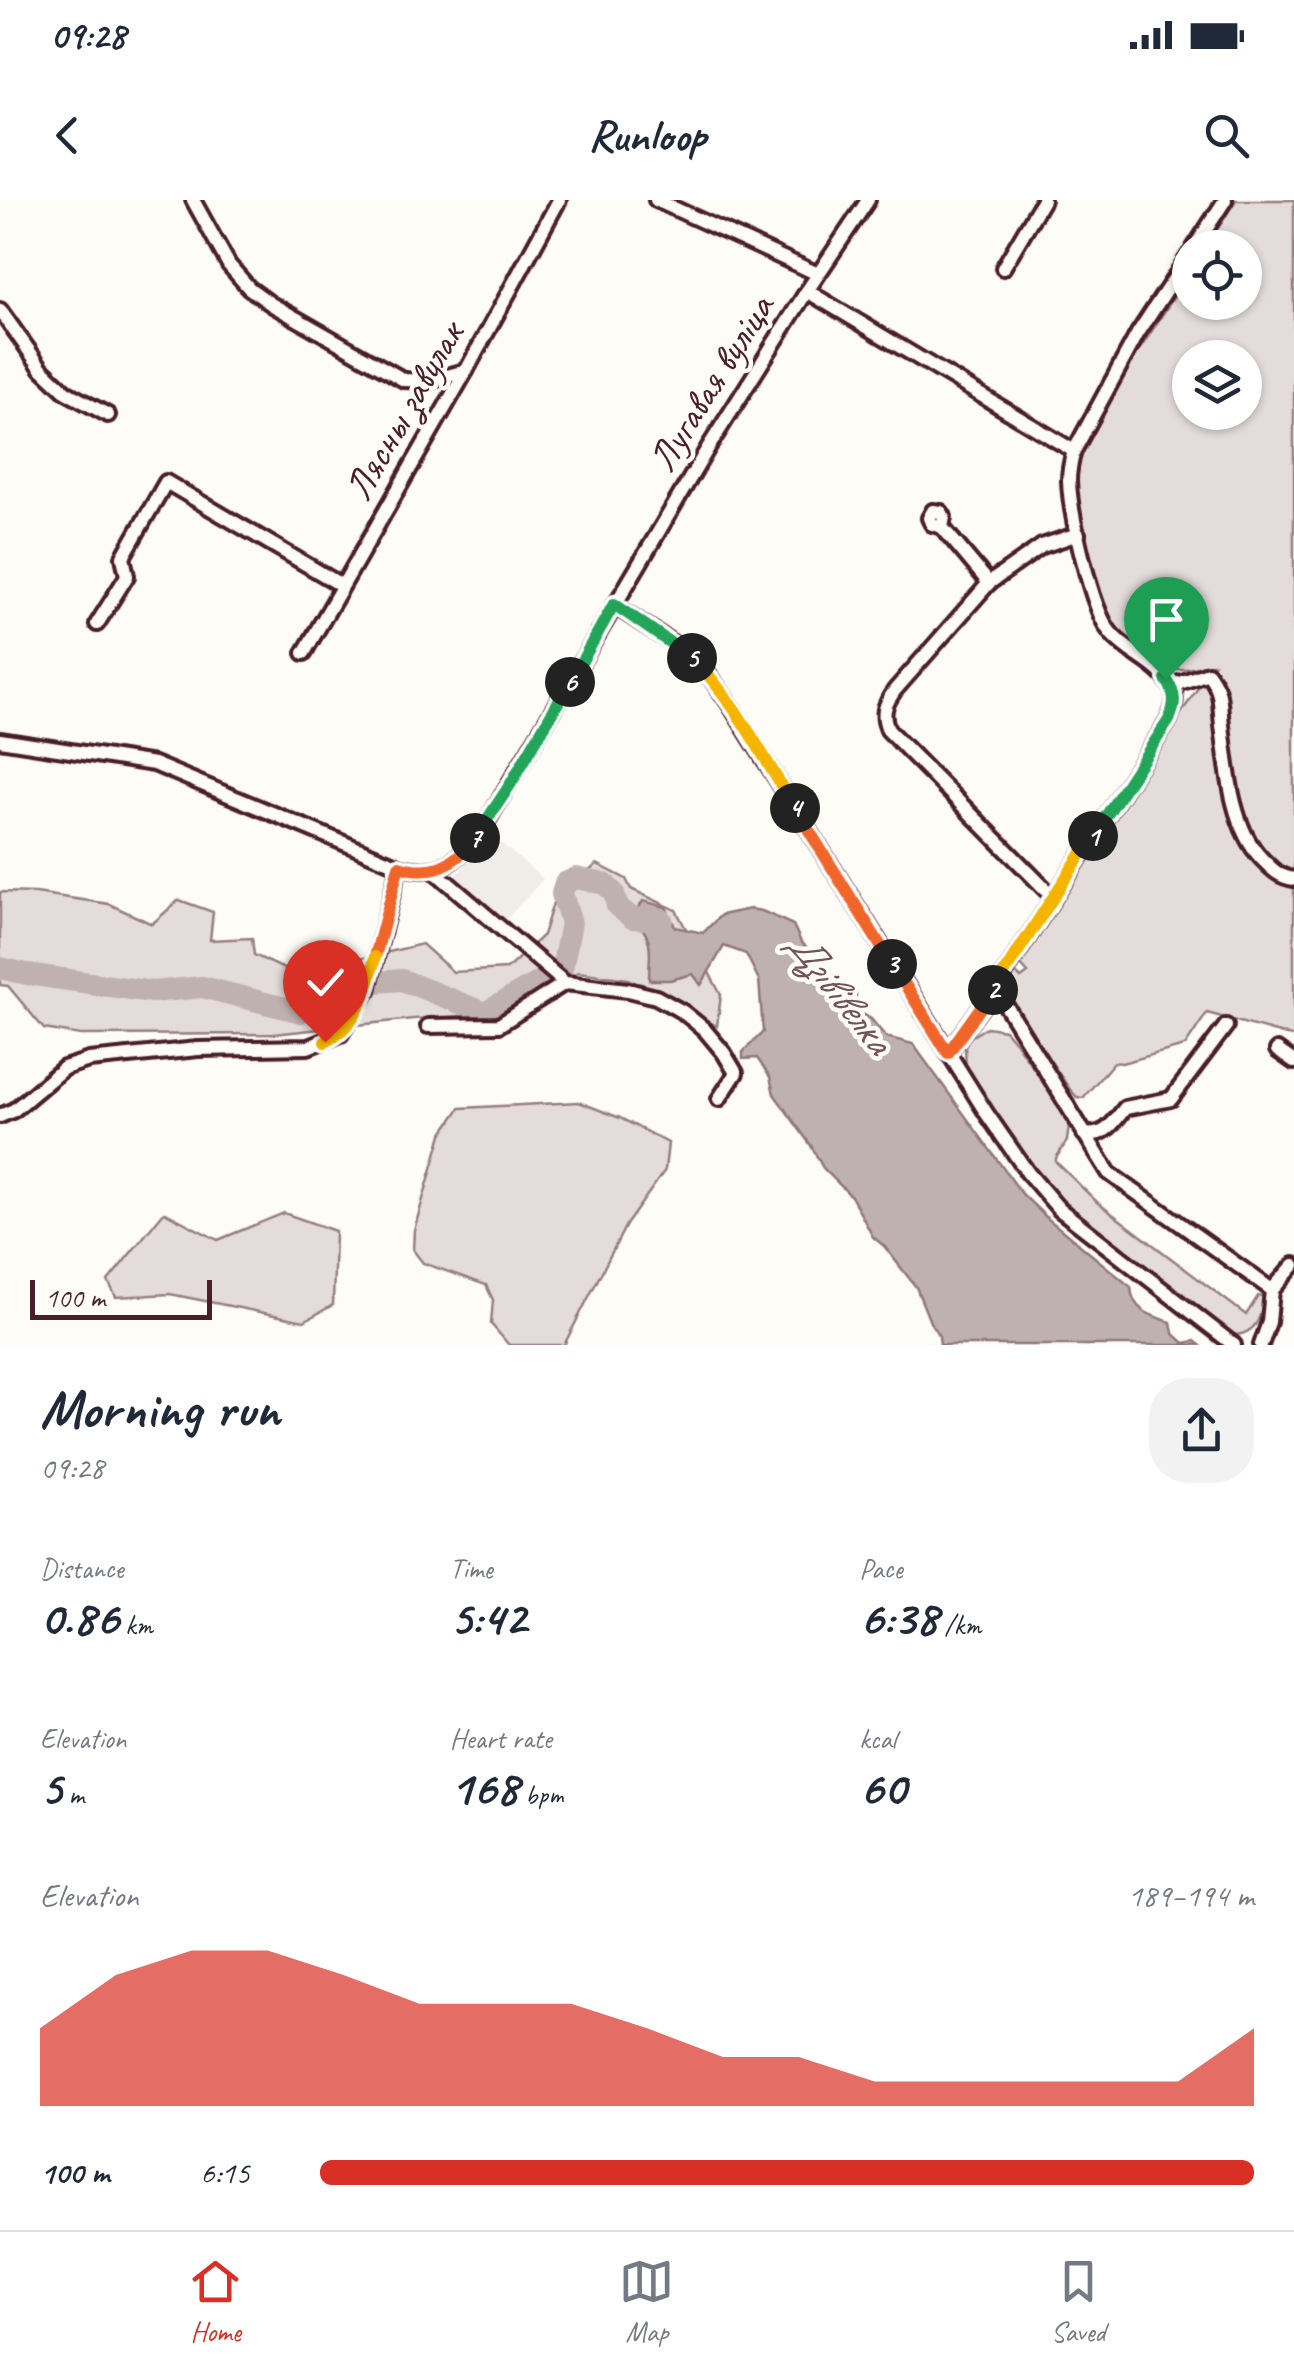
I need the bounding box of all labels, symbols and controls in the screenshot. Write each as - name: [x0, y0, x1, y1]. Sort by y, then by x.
- text: 09:28: [50, 12, 125, 59]
- text: Runloop: [588, 107, 706, 164]
- icon: back: [40, 108, 95, 163]
- icon: search: [1199, 108, 1254, 163]
- map controls: [1172, 230, 1262, 430]
- button: locate: [1172, 230, 1262, 320]
- street label: Лугавая вуліца: [637, 283, 786, 481]
- street label: Лясны завулак: [333, 310, 477, 509]
- button: layers: [1172, 340, 1262, 430]
- pin: [1124, 577, 1209, 680]
- icon: arrive: [1139, 592, 1194, 647]
- pin: 5: [667, 633, 717, 683]
- text: 5: [686, 640, 698, 675]
- pin: 6: [545, 657, 595, 707]
- text: 6: [563, 664, 577, 699]
- pin: 4: [770, 783, 820, 833]
- text: 4: [789, 790, 801, 825]
- pin: 1: [1068, 811, 1118, 861]
- pin: 7: [450, 813, 500, 863]
- text: 1: [1087, 818, 1099, 853]
- text: 7: [469, 820, 481, 855]
- water label: Дзівівелка: [775, 919, 907, 1067]
- pin: 3: [867, 939, 917, 989]
- pin: [283, 940, 368, 1043]
- text: 3: [886, 946, 898, 981]
- icon: check: [298, 955, 353, 1010]
- pin: 2: [968, 965, 1018, 1015]
- text: 2: [987, 972, 999, 1007]
- scale bar: [30, 1275, 212, 1320]
- text: 100 m: [45, 1280, 105, 1315]
- text: Morning run: [40, 1374, 280, 1444]
- button: share: [1149, 1378, 1254, 1483]
- text: 09:28: [40, 1447, 104, 1488]
- text: Distance: [40, 1551, 124, 1586]
- text: Time: [450, 1551, 493, 1586]
- text: Pace: [859, 1551, 902, 1586]
- text: 0.86: [40, 1586, 118, 1649]
- text: 5:42: [450, 1586, 526, 1649]
- text: 6:38: [859, 1586, 938, 1649]
- text: km: [118, 1607, 153, 1642]
- text: /km: [938, 1607, 981, 1642]
- text: Elevation: [40, 1721, 126, 1756]
- text: Heart rate: [450, 1721, 552, 1756]
- text: kcal: [859, 1721, 896, 1756]
- text: 5: [40, 1756, 62, 1819]
- text: 168: [450, 1756, 518, 1819]
- text: 60: [859, 1756, 905, 1819]
- text: m: [62, 1777, 84, 1812]
- text: bpm: [518, 1777, 563, 1812]
- text: Elevation: [40, 1875, 138, 1916]
- text: 189–194 m: [1128, 1875, 1254, 1916]
- text: 100 m: [40, 2152, 109, 2193]
- text: 6:15: [200, 2152, 250, 2193]
- tab: Home: [188, 2254, 243, 2349]
- tab: Map: [619, 2254, 674, 2349]
- tab: Saved: [1051, 2254, 1106, 2349]

